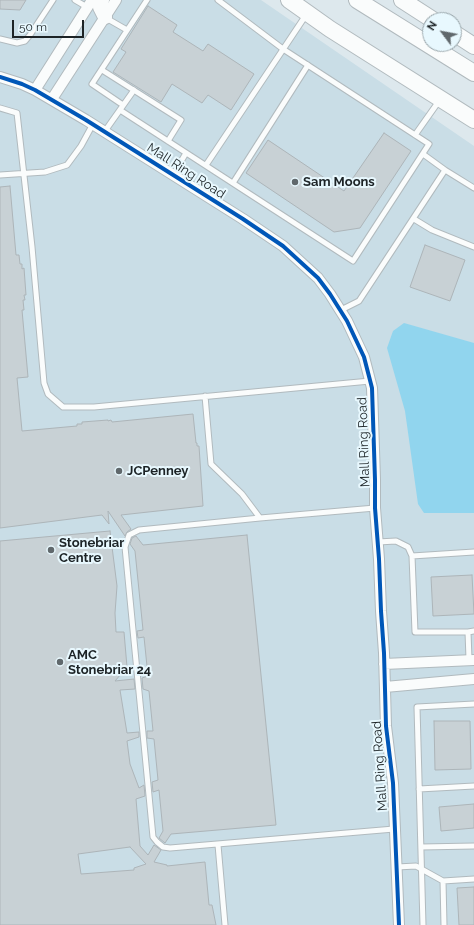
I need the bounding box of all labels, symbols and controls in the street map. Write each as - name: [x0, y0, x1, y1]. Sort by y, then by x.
- scale bar: [14, 12, 86, 38]
- north arrow: [422, 12, 462, 52]
- text: N: [425, 19, 440, 33]
- text: 50 m: [19, 20, 47, 34]
- street label: Mall Ring Road: [144, 140, 228, 202]
- place label: Sam Moons: [303, 174, 375, 190]
- marker: Sam Moons: [290, 177, 300, 187]
- street label: Mall Ring Road: [355, 397, 373, 487]
- place label: JCPenney: [127, 463, 188, 479]
- marker: JCPenney: [114, 466, 124, 476]
- place label: Stonebriar Centre: [59, 535, 124, 566]
- marker: Stonebriar Centre: [46, 545, 56, 555]
- place label: AMC Stonebriar 24: [68, 647, 151, 678]
- marker: AMC Stonebriar 24: [55, 657, 65, 667]
- street label: Mall Ring Road: [369, 720, 391, 812]

